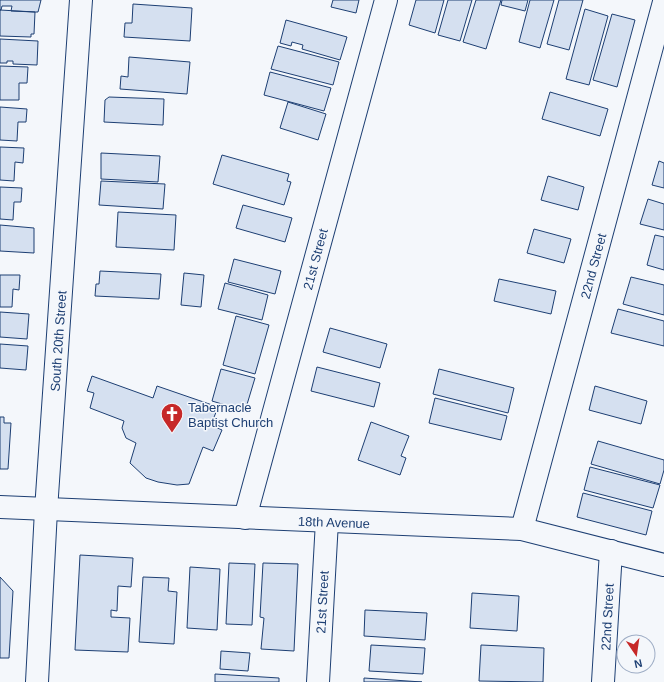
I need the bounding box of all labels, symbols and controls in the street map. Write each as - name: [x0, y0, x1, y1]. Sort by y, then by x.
- street label: 21st Street: [300, 226, 331, 291]
- street label: 22nd Street: [578, 231, 610, 301]
- street label: South 20th Street: [47, 290, 70, 392]
- place label: Tabernacle Baptist Church: [188, 400, 273, 430]
- church icon: Tabernacle Baptist Church: [159, 401, 185, 434]
- street label: 18th Avenue: [298, 514, 370, 531]
- street label: 21st Street: [313, 570, 332, 634]
- street label: 22nd Street: [598, 583, 617, 651]
- north arrow: [616, 634, 656, 674]
- text: N: [633, 657, 643, 670]

